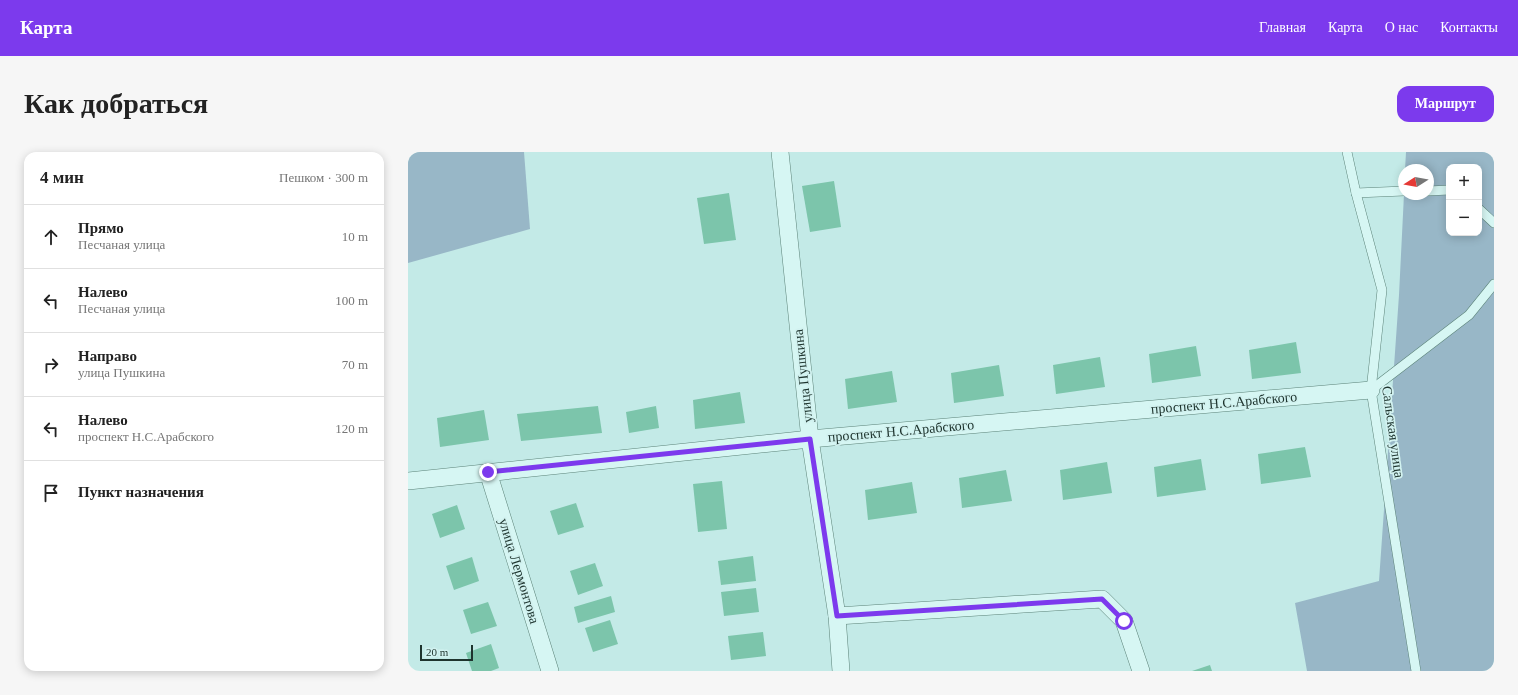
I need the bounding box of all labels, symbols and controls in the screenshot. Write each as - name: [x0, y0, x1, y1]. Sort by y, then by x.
- text: Карта: [20, 17, 72, 38]
- text: Главная: [1259, 20, 1306, 35]
- text: Карта: [1328, 20, 1363, 35]
- text: О нас: [1385, 20, 1418, 35]
- text: Контакты: [1440, 20, 1498, 35]
- button: Маршрут: [1397, 86, 1494, 122]
- text: Как добраться: [24, 88, 208, 119]
- north arrow: [1398, 164, 1434, 200]
- map controls: [1446, 164, 1482, 236]
- button: +: [1446, 164, 1482, 200]
- text: 4 мин: [40, 168, 84, 187]
- text: Пешком · 300 m: [279, 170, 368, 185]
- button: −: [1446, 200, 1482, 236]
- text: Прямо: [78, 220, 124, 236]
- icon: ahead: [40, 226, 62, 248]
- text: 10 m: [342, 229, 368, 244]
- text: Песчаная улица: [78, 237, 165, 252]
- text: Налево: [78, 284, 128, 300]
- icon: left: [40, 290, 62, 312]
- text: 100 m: [335, 293, 368, 308]
- text: Песчаная улица: [78, 301, 165, 316]
- street label: улица Пушкина: [791, 328, 815, 424]
- text: Направо: [78, 348, 137, 364]
- icon: right: [40, 354, 62, 376]
- text: 70 m: [342, 357, 368, 372]
- text: улица Пушкина: [78, 365, 165, 380]
- street label: Сальская улица: [1379, 385, 1407, 480]
- street label: проспект Н.С.Арабского: [1150, 389, 1298, 417]
- text: Налево: [78, 412, 128, 428]
- street label: проспект Н.С.Арабского: [827, 417, 975, 445]
- icon: left: [40, 418, 62, 440]
- text: 120 m: [335, 421, 368, 436]
- text: проспект Н.С.Арабского: [78, 429, 214, 444]
- route end: [479, 463, 497, 481]
- icon: arrive: [40, 482, 62, 504]
- text: Пункт назначения: [78, 484, 204, 500]
- street label: улица Лермонтова: [496, 516, 542, 626]
- route start: [1115, 612, 1133, 630]
- scale bar: [420, 643, 473, 662]
- text: 20 m: [426, 646, 448, 658]

